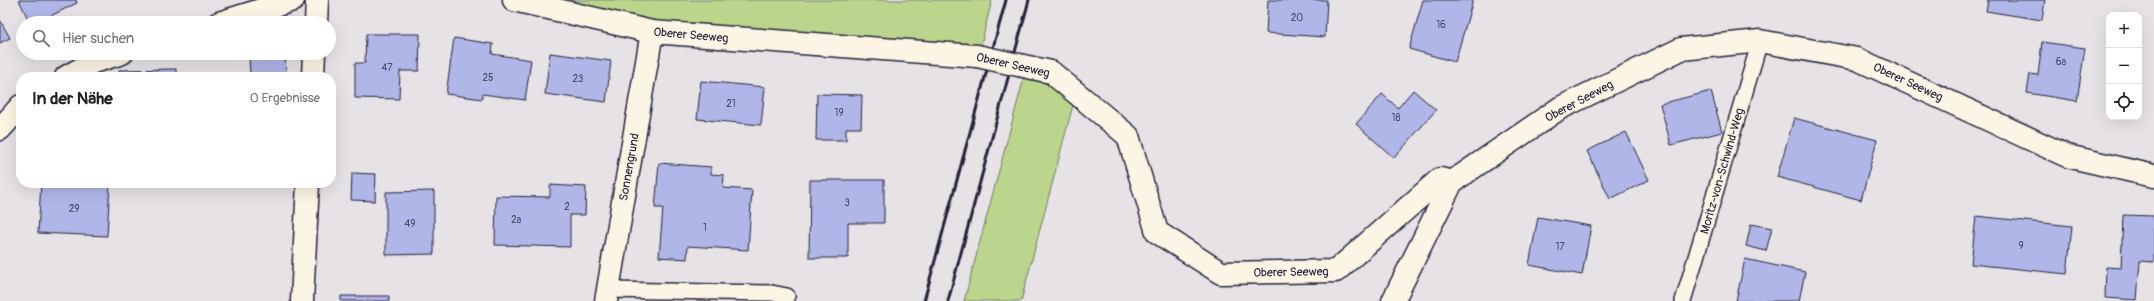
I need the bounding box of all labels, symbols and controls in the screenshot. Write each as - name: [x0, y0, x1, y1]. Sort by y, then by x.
- house number: 20: [1291, 12, 1303, 24]
- map controls: [2106, 12, 2142, 120]
- button: +: [2106, 12, 2142, 48]
- search box: [16, 16, 336, 60]
- house number: 16: [1436, 19, 1446, 31]
- street label: Oberer Seeweg: [653, 25, 729, 46]
- icon: search: [30, 27, 52, 49]
- text: Hier suchen: [62, 29, 134, 48]
- button: −: [2106, 48, 2142, 84]
- street label: Oberer Seeweg: [975, 50, 1051, 81]
- house number: 6a: [2056, 56, 2067, 68]
- street label: Oberer Seeweg: [1871, 60, 1945, 105]
- house number: 47: [381, 62, 393, 74]
- house number: 25: [482, 72, 494, 84]
- house number: 23: [573, 73, 584, 85]
- street label: Oberer Seeweg: [1543, 77, 1616, 126]
- button: locate: [2106, 84, 2142, 120]
- text: In der Nähe: [32, 88, 113, 109]
- text: 0 Ergebnisse: [250, 90, 320, 106]
- house number: 21: [726, 98, 736, 110]
- house number: 19: [834, 107, 844, 119]
- street label: Moritz-von-Schwind-Weg: [1697, 107, 1748, 236]
- house number: 18: [1392, 112, 1400, 124]
- street label: Sonnengrund: [616, 132, 643, 202]
- house number: 3: [844, 197, 850, 209]
- house number: 2: [564, 201, 570, 213]
- house number: 29: [69, 203, 79, 215]
- house number: 2a: [511, 214, 521, 226]
- house number: 49: [405, 218, 415, 230]
- house number: 1: [703, 222, 707, 234]
- house number: 9: [2018, 240, 2024, 252]
- house number: 17: [1555, 241, 1565, 253]
- street label: Oberer Seeweg: [1253, 264, 1329, 281]

